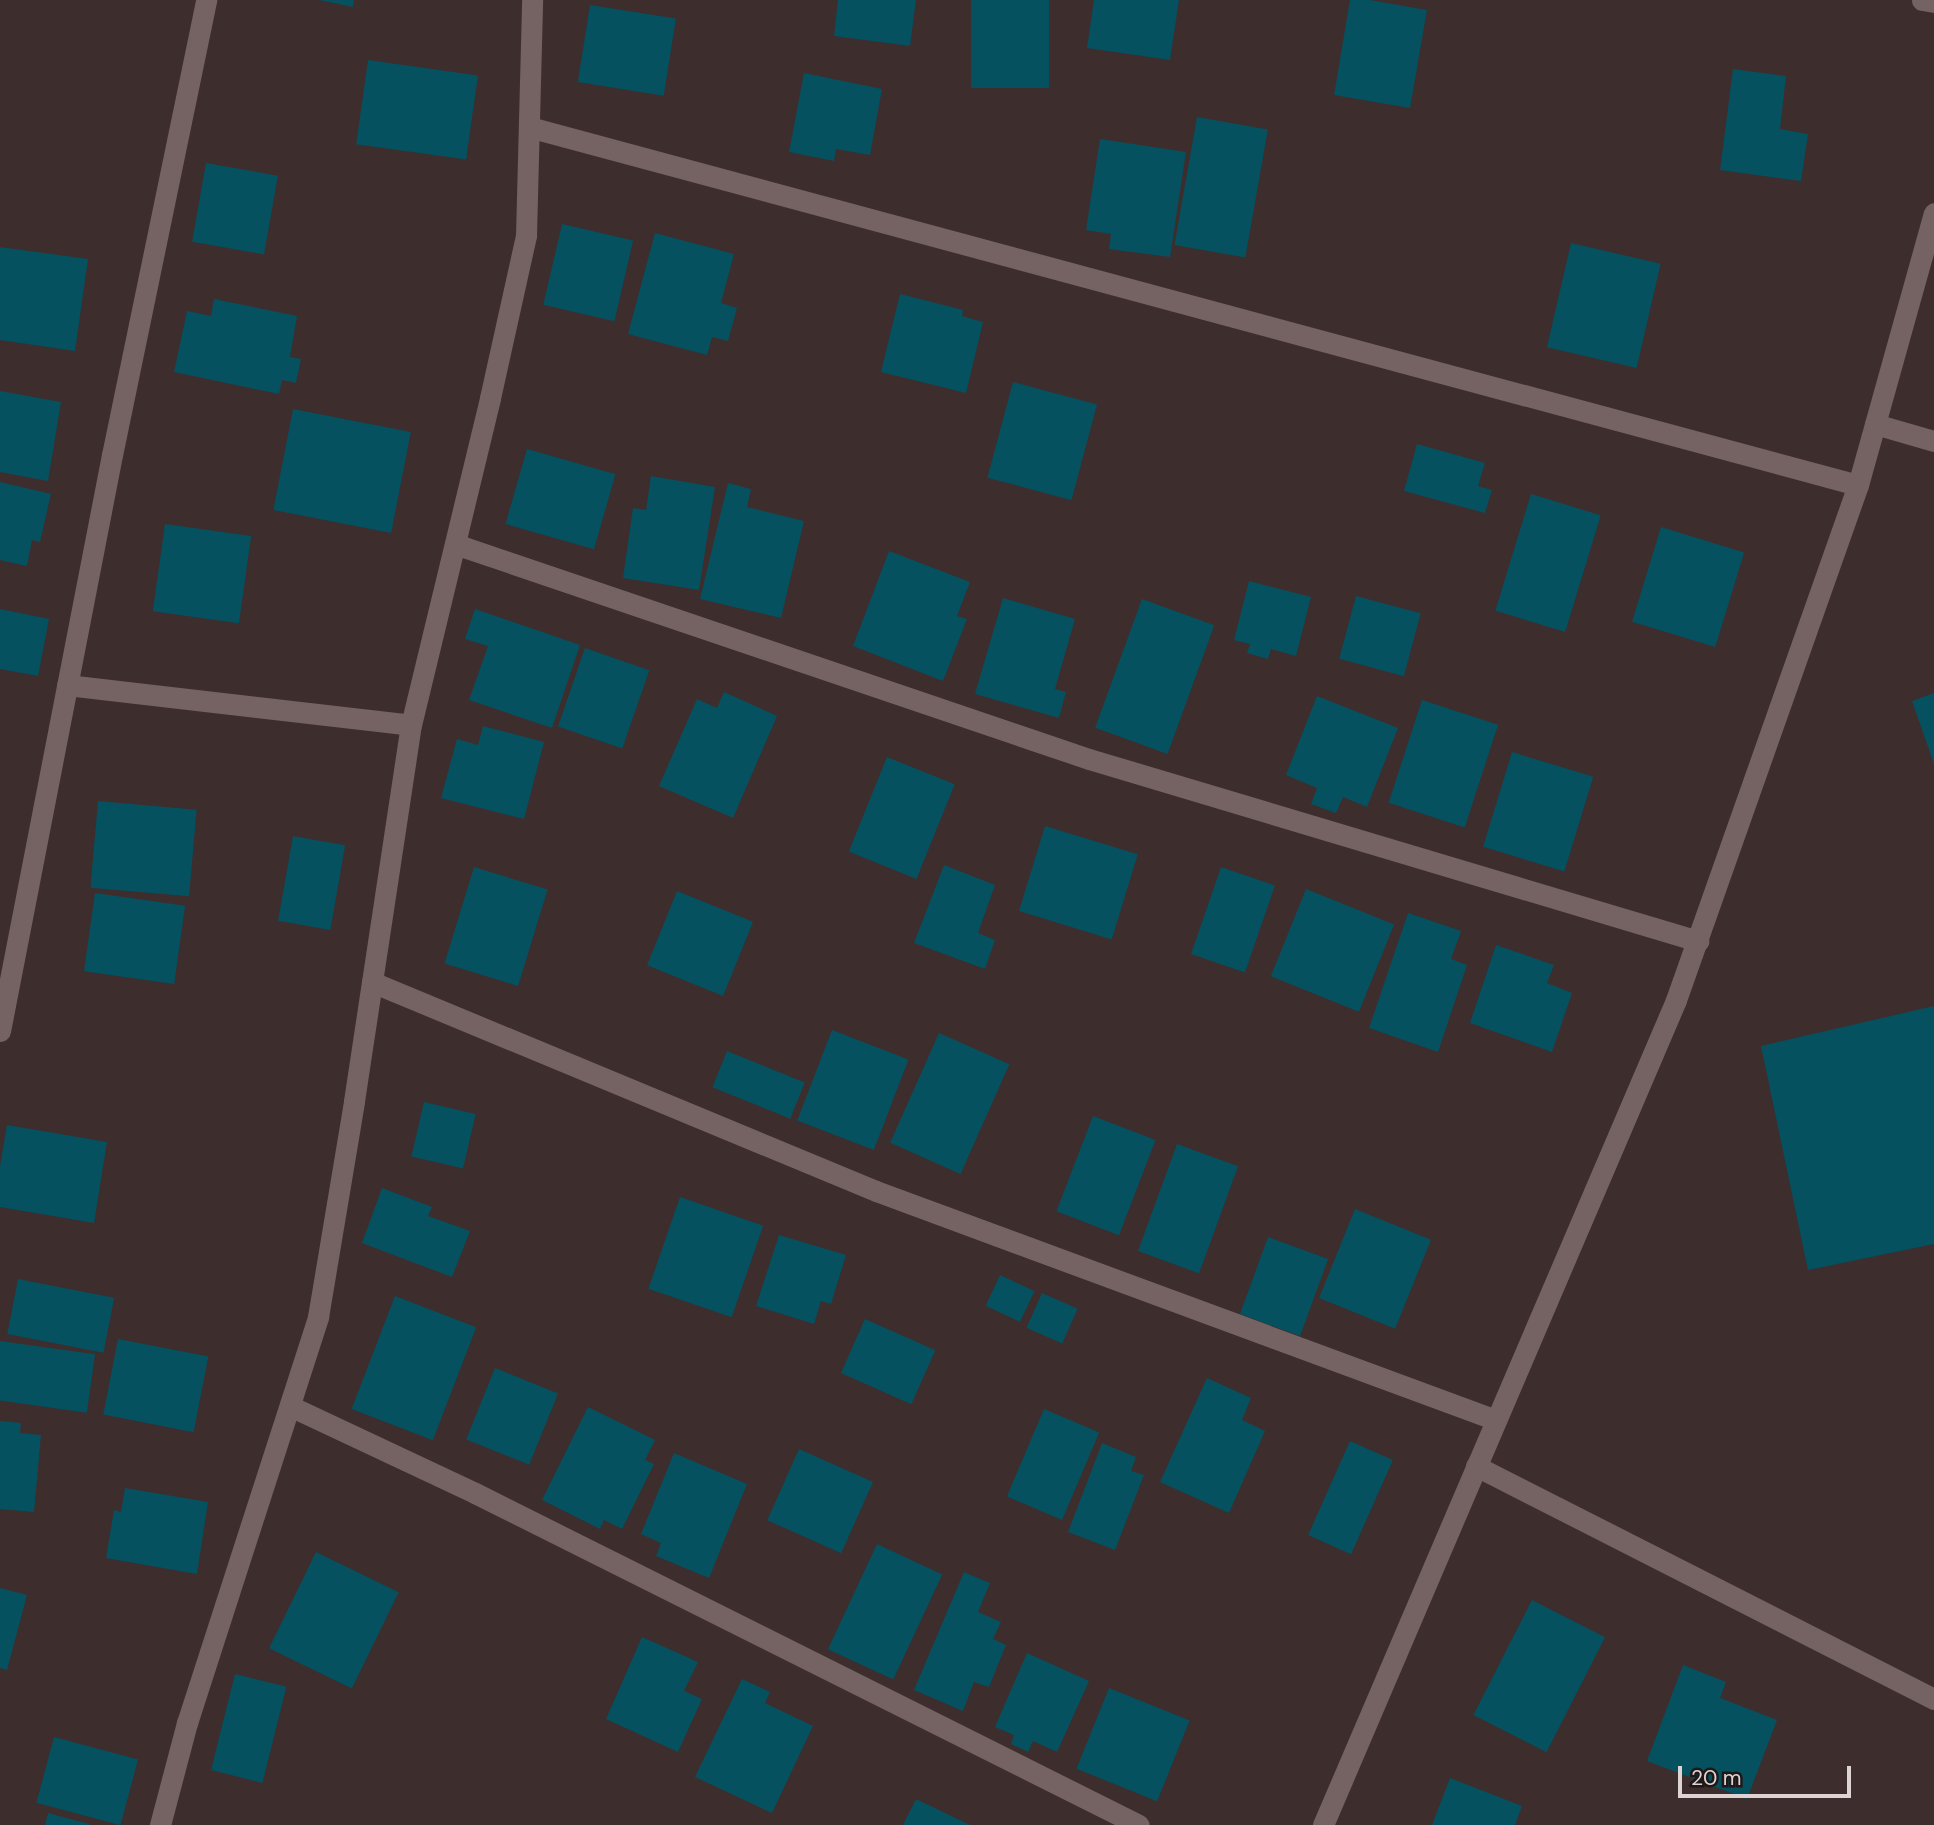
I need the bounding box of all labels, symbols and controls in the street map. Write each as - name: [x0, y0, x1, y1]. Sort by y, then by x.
- scale bar: [1682, 1752, 1855, 1796]
- text: 20 m: [1691, 1764, 1742, 1792]

